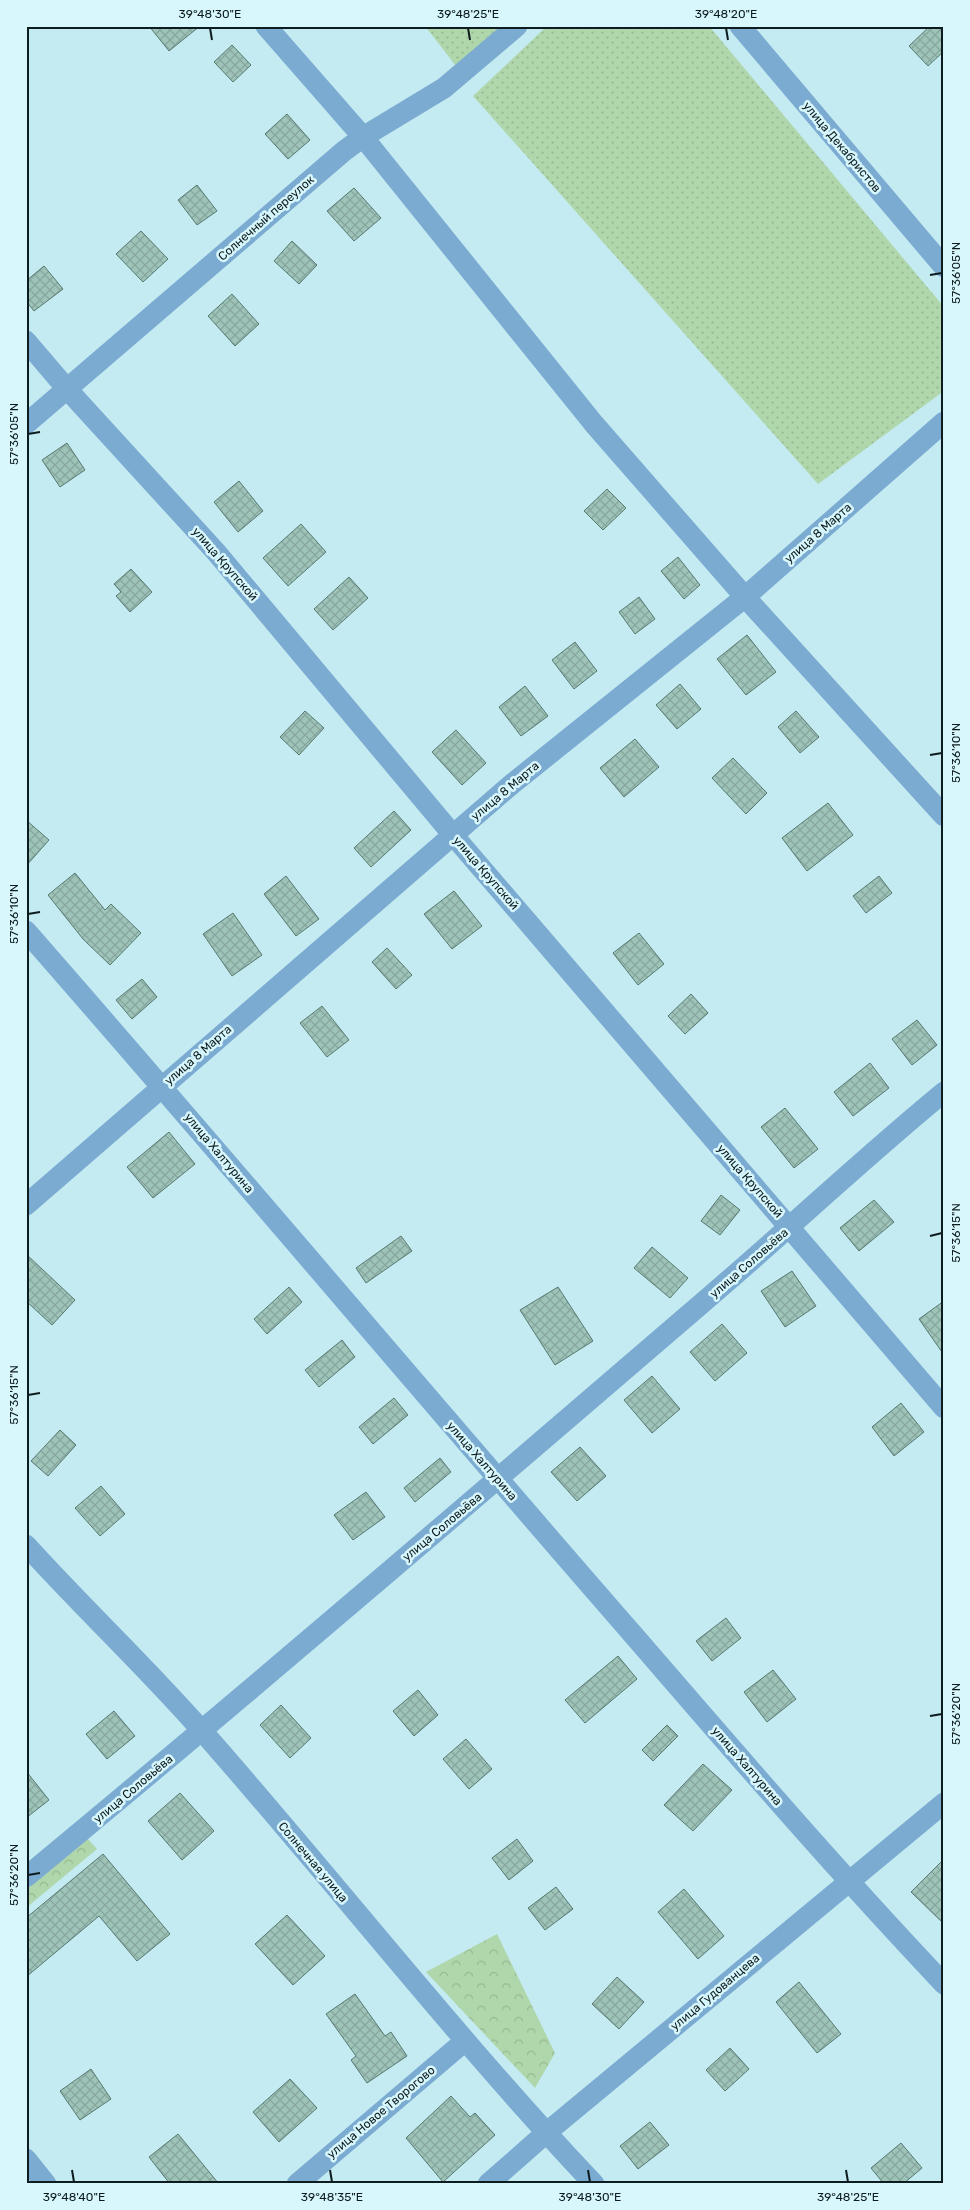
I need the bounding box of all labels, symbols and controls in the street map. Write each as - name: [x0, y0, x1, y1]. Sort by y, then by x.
- text: 39°48'30"E: [179, 7, 241, 21]
- text: 39°48'25"E: [437, 7, 499, 21]
- text: 39°48'20"E: [695, 7, 757, 21]
- street label: улица Декабристов: [800, 99, 884, 195]
- street label: Солнечный переулок: [215, 172, 317, 263]
- text: 57°36'05"N: [949, 242, 963, 304]
- text: 57°36'05"N: [7, 403, 21, 465]
- street label: улица 8 Марта: [782, 500, 854, 566]
- street label: улица Крупской: [189, 524, 261, 604]
- text: 57°36'10"N: [949, 723, 963, 783]
- street label: улица 8 Марта: [468, 759, 542, 823]
- street label: улица Крупской: [450, 833, 522, 913]
- text: 57°36'10"N: [7, 884, 21, 944]
- street label: улица 8 Марта: [162, 1022, 234, 1088]
- street label: улица Халтурина: [182, 1110, 256, 1196]
- street label: улица Крупской: [714, 1141, 786, 1221]
- text: 57°36'15"N: [949, 1203, 963, 1263]
- street label: улица Соловьёва: [707, 1225, 791, 1301]
- text: 57°36'15"N: [7, 1365, 21, 1425]
- street label: улица Халтурина: [444, 1419, 520, 1503]
- street label: улица Соловьёва: [400, 1490, 484, 1564]
- text: 57°36'20"N: [949, 1683, 963, 1745]
- street label: улица Халтурина: [709, 1724, 785, 1808]
- street label: улица Соловьёва: [91, 1752, 175, 1826]
- street label: Солнечная улица: [275, 1819, 351, 1905]
- text: 57°36'20"N: [7, 1844, 21, 1906]
- street label: улица Гудованцева: [668, 1951, 762, 2033]
- street label: улица Новое Творогово: [324, 2063, 438, 2161]
- text: 39°48'40"E: [43, 2190, 105, 2204]
- text: 39°48'35"E: [301, 2190, 363, 2204]
- text: 39°48'30"E: [559, 2190, 621, 2204]
- text: 39°48'25"E: [817, 2190, 879, 2204]

